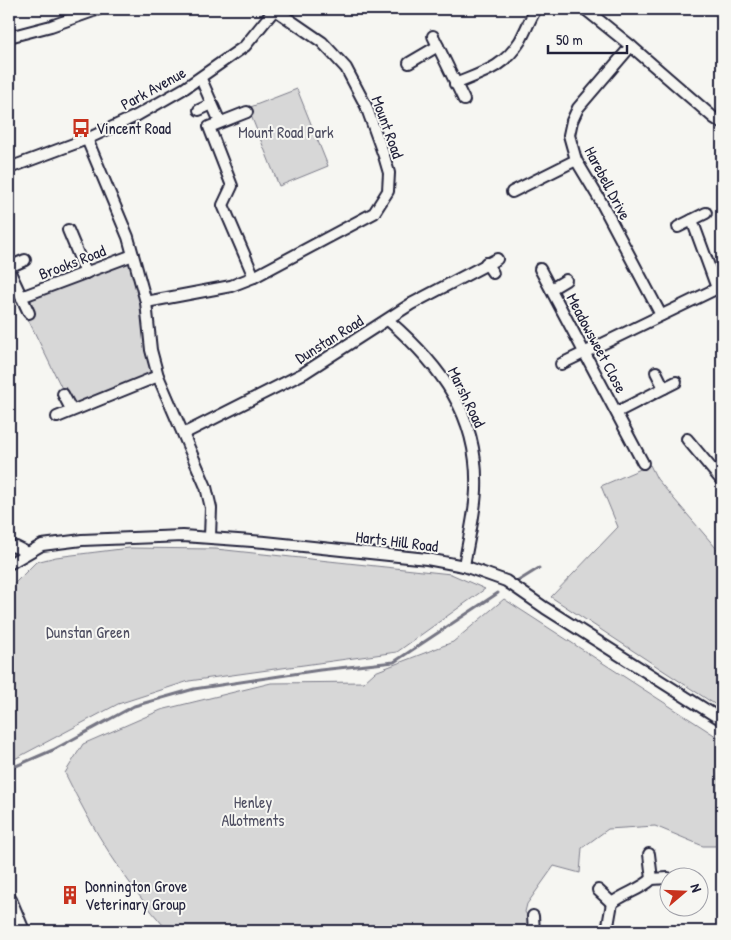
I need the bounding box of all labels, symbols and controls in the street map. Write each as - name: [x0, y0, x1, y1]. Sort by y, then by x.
- scale bar: [548, 22, 627, 54]
- text: 50 m: [556, 29, 583, 50]
- street label: Park Avenue: [117, 61, 190, 115]
- street label: Mount Road: [367, 93, 409, 161]
- bus stop icon: Vincent Road: [70, 117, 92, 139]
- place label: Vincent Road: [96, 117, 171, 139]
- park label: Mount Road Park: [238, 121, 334, 143]
- street label: Harebell Drive: [580, 143, 637, 224]
- street label: Brooks Road: [35, 239, 109, 285]
- street label: Meadowsweet Close: [562, 289, 633, 397]
- street label: Dunstan Road: [291, 309, 367, 369]
- street label: Marsh Road: [443, 363, 491, 431]
- street label: Harts Hill Road: [354, 525, 440, 557]
- park label: Dunstan Green: [46, 621, 130, 643]
- park label: Henley Allotments: [222, 791, 284, 831]
- north arrow: [658, 868, 708, 918]
- place label: Donnington Grove Veterinary Group: [85, 875, 188, 915]
- text: N: [687, 881, 707, 895]
- building icon: Donnington Grove Veterinary Group: [59, 884, 81, 906]

